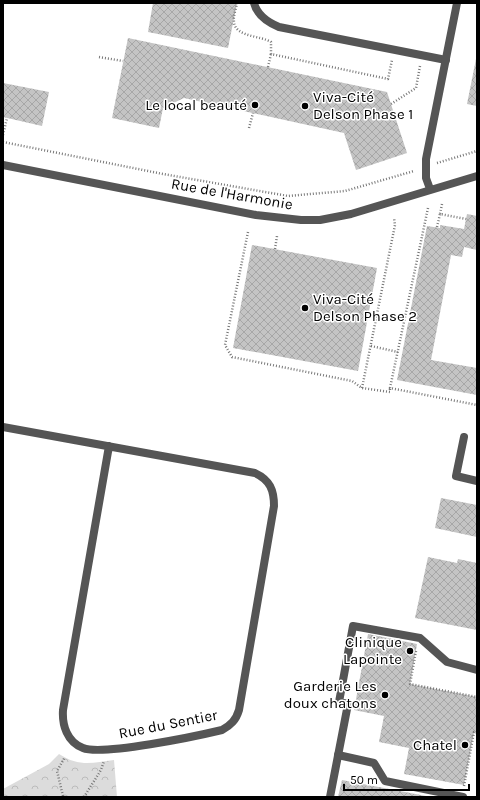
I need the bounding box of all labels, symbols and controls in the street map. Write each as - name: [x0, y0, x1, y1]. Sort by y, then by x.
- place label: Viva-Cité Delson Phase 1: [313, 88, 413, 123]
- place label: Le local beauté: [145, 96, 247, 114]
- marker: Le local beauté: [250, 100, 260, 110]
- marker: Viva-Cité Delson Phase 1: [300, 101, 310, 111]
- street label: Rue de l'Harmonie: [170, 174, 294, 214]
- place label: Viva-Cité Delson Phase 2: [313, 290, 417, 325]
- marker: Viva-Cité Delson Phase 2: [300, 303, 310, 313]
- place label: Clinique Lapointe: [343, 633, 402, 668]
- marker: Clinique Lapointe: [405, 646, 415, 656]
- place label: Garderie Les doux chatons: [284, 677, 377, 712]
- marker: Garderie Les doux chatons: [380, 690, 390, 700]
- street label: Rue du Sentier: [117, 706, 219, 742]
- place label: Chatel: [413, 736, 457, 754]
- marker: Chatel: [460, 740, 470, 750]
- scale bar: [344, 766, 469, 792]
- text: 50 m: [350, 773, 378, 787]

